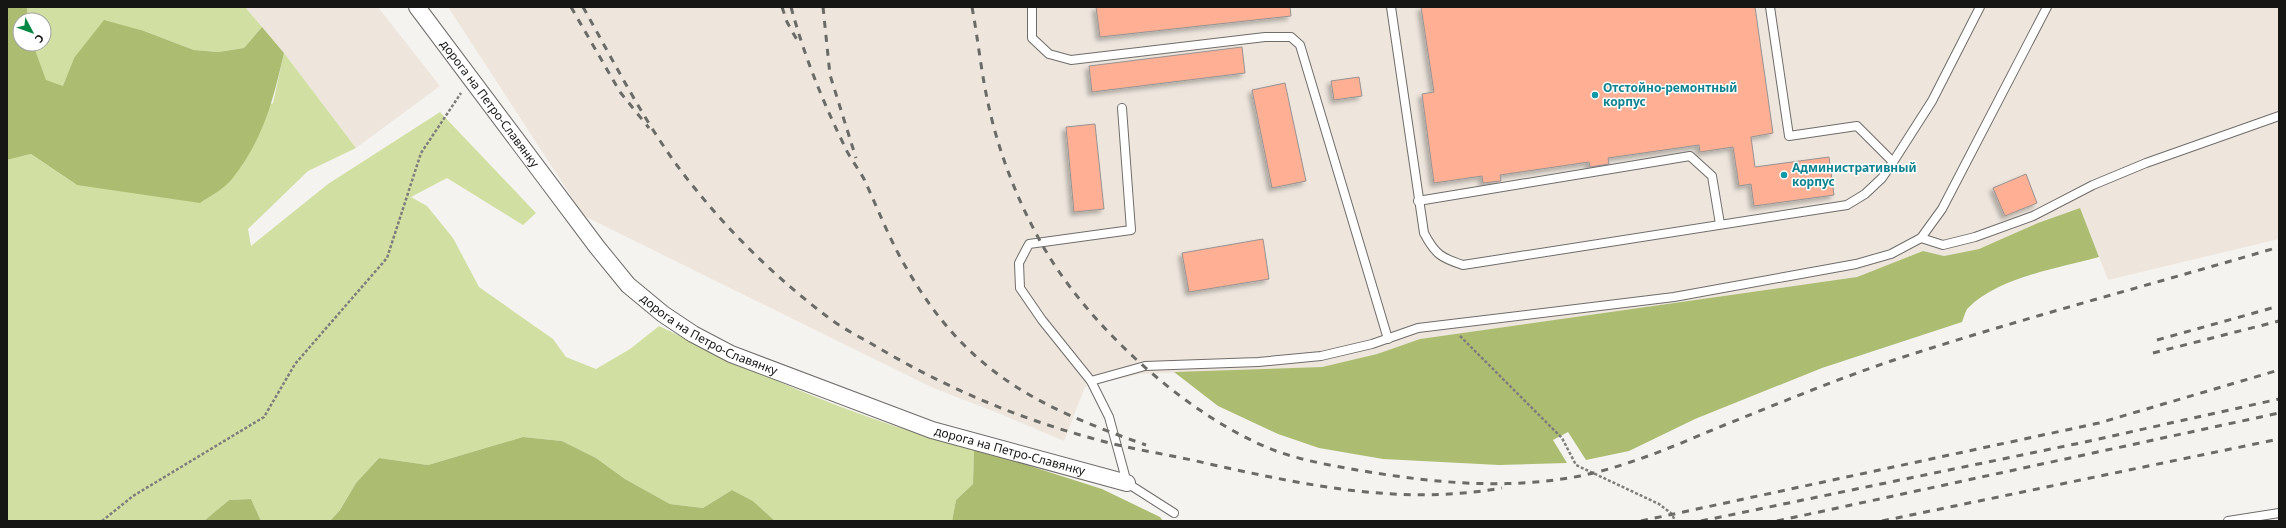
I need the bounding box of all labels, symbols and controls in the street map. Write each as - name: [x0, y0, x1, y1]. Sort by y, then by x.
- north arrow: [12, 12, 52, 52]
- text: С: [32, 31, 48, 46]
- street label: дорога на Петро-Славянку: [437, 36, 544, 171]
- place label: Отстойно-ремонтный корпус: [1603, 79, 1737, 110]
- marker: Отстойно-ремонтный корпус: [1590, 90, 1600, 100]
- place label: Административный корпус: [1792, 159, 1917, 190]
- marker: Административный корпус: [1779, 170, 1789, 180]
- street label: дорога на Петро-Славянку: [637, 290, 781, 379]
- street label: дорога на Петро-Славянку: [933, 422, 1088, 479]

